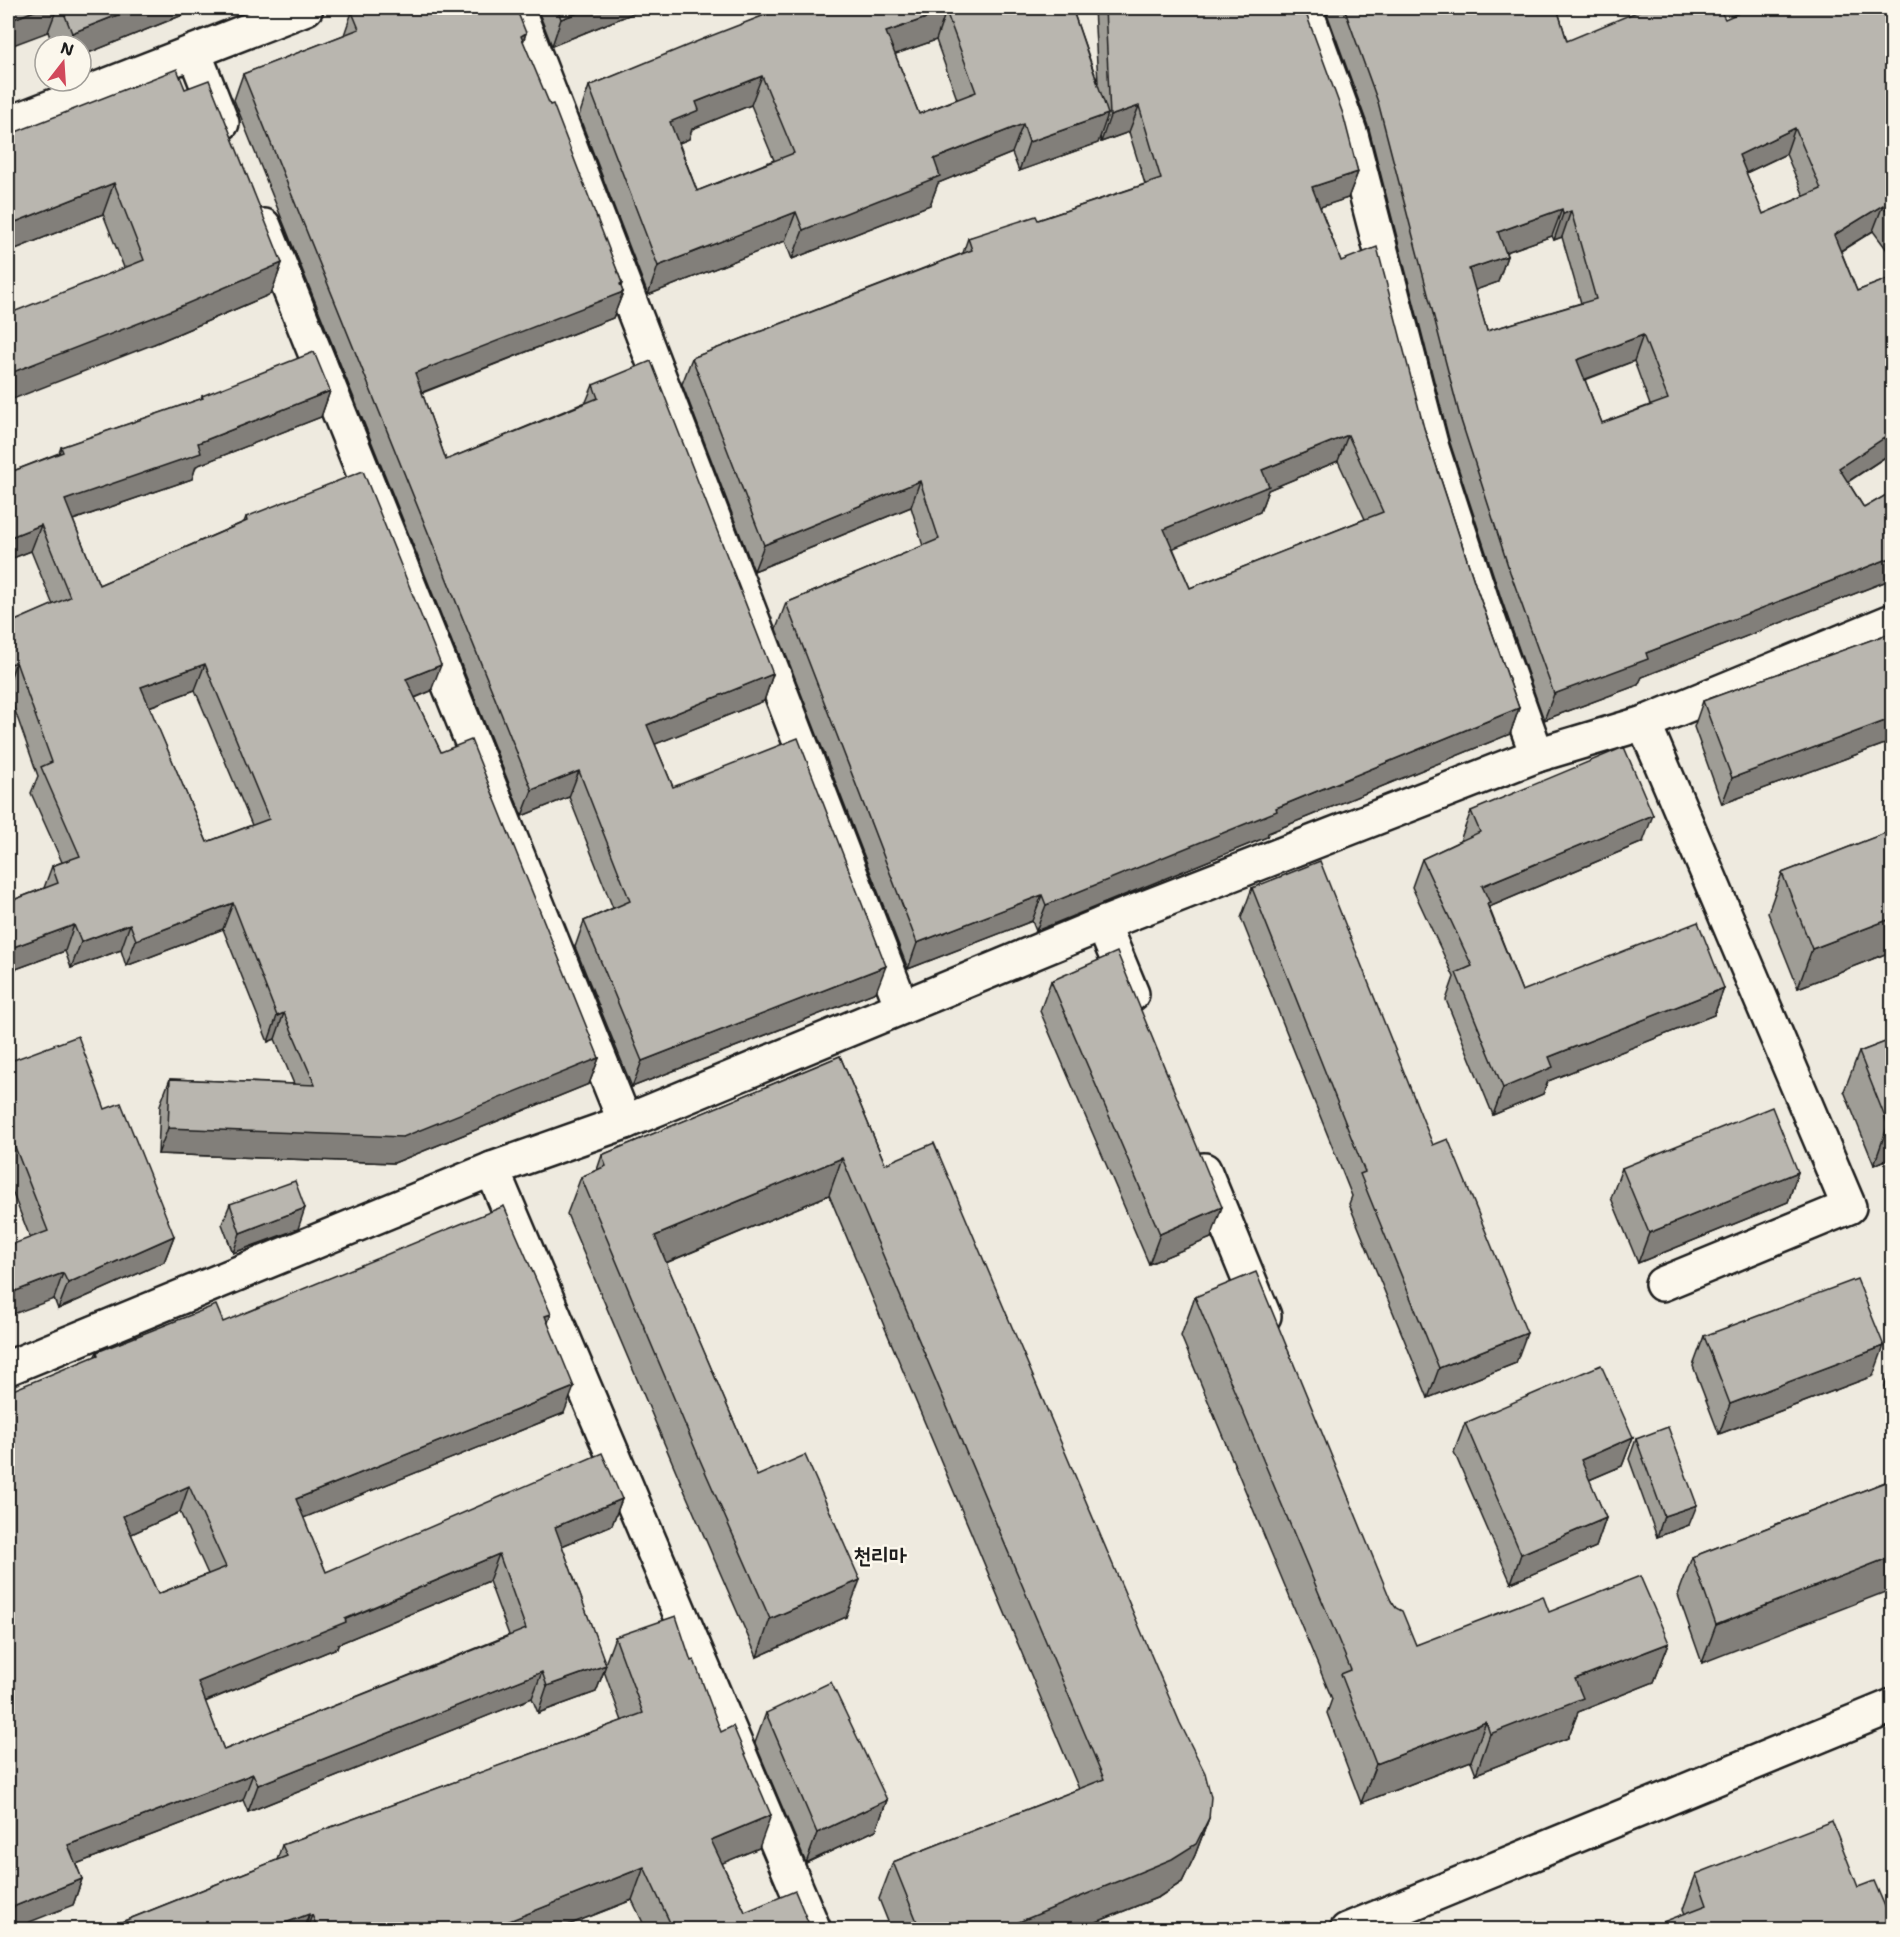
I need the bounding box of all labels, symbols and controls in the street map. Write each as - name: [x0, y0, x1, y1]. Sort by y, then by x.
- north arrow: [33, 33, 93, 93]
- text: N: [58, 37, 76, 61]
- district label: 천리마: [853, 1541, 908, 1570]

